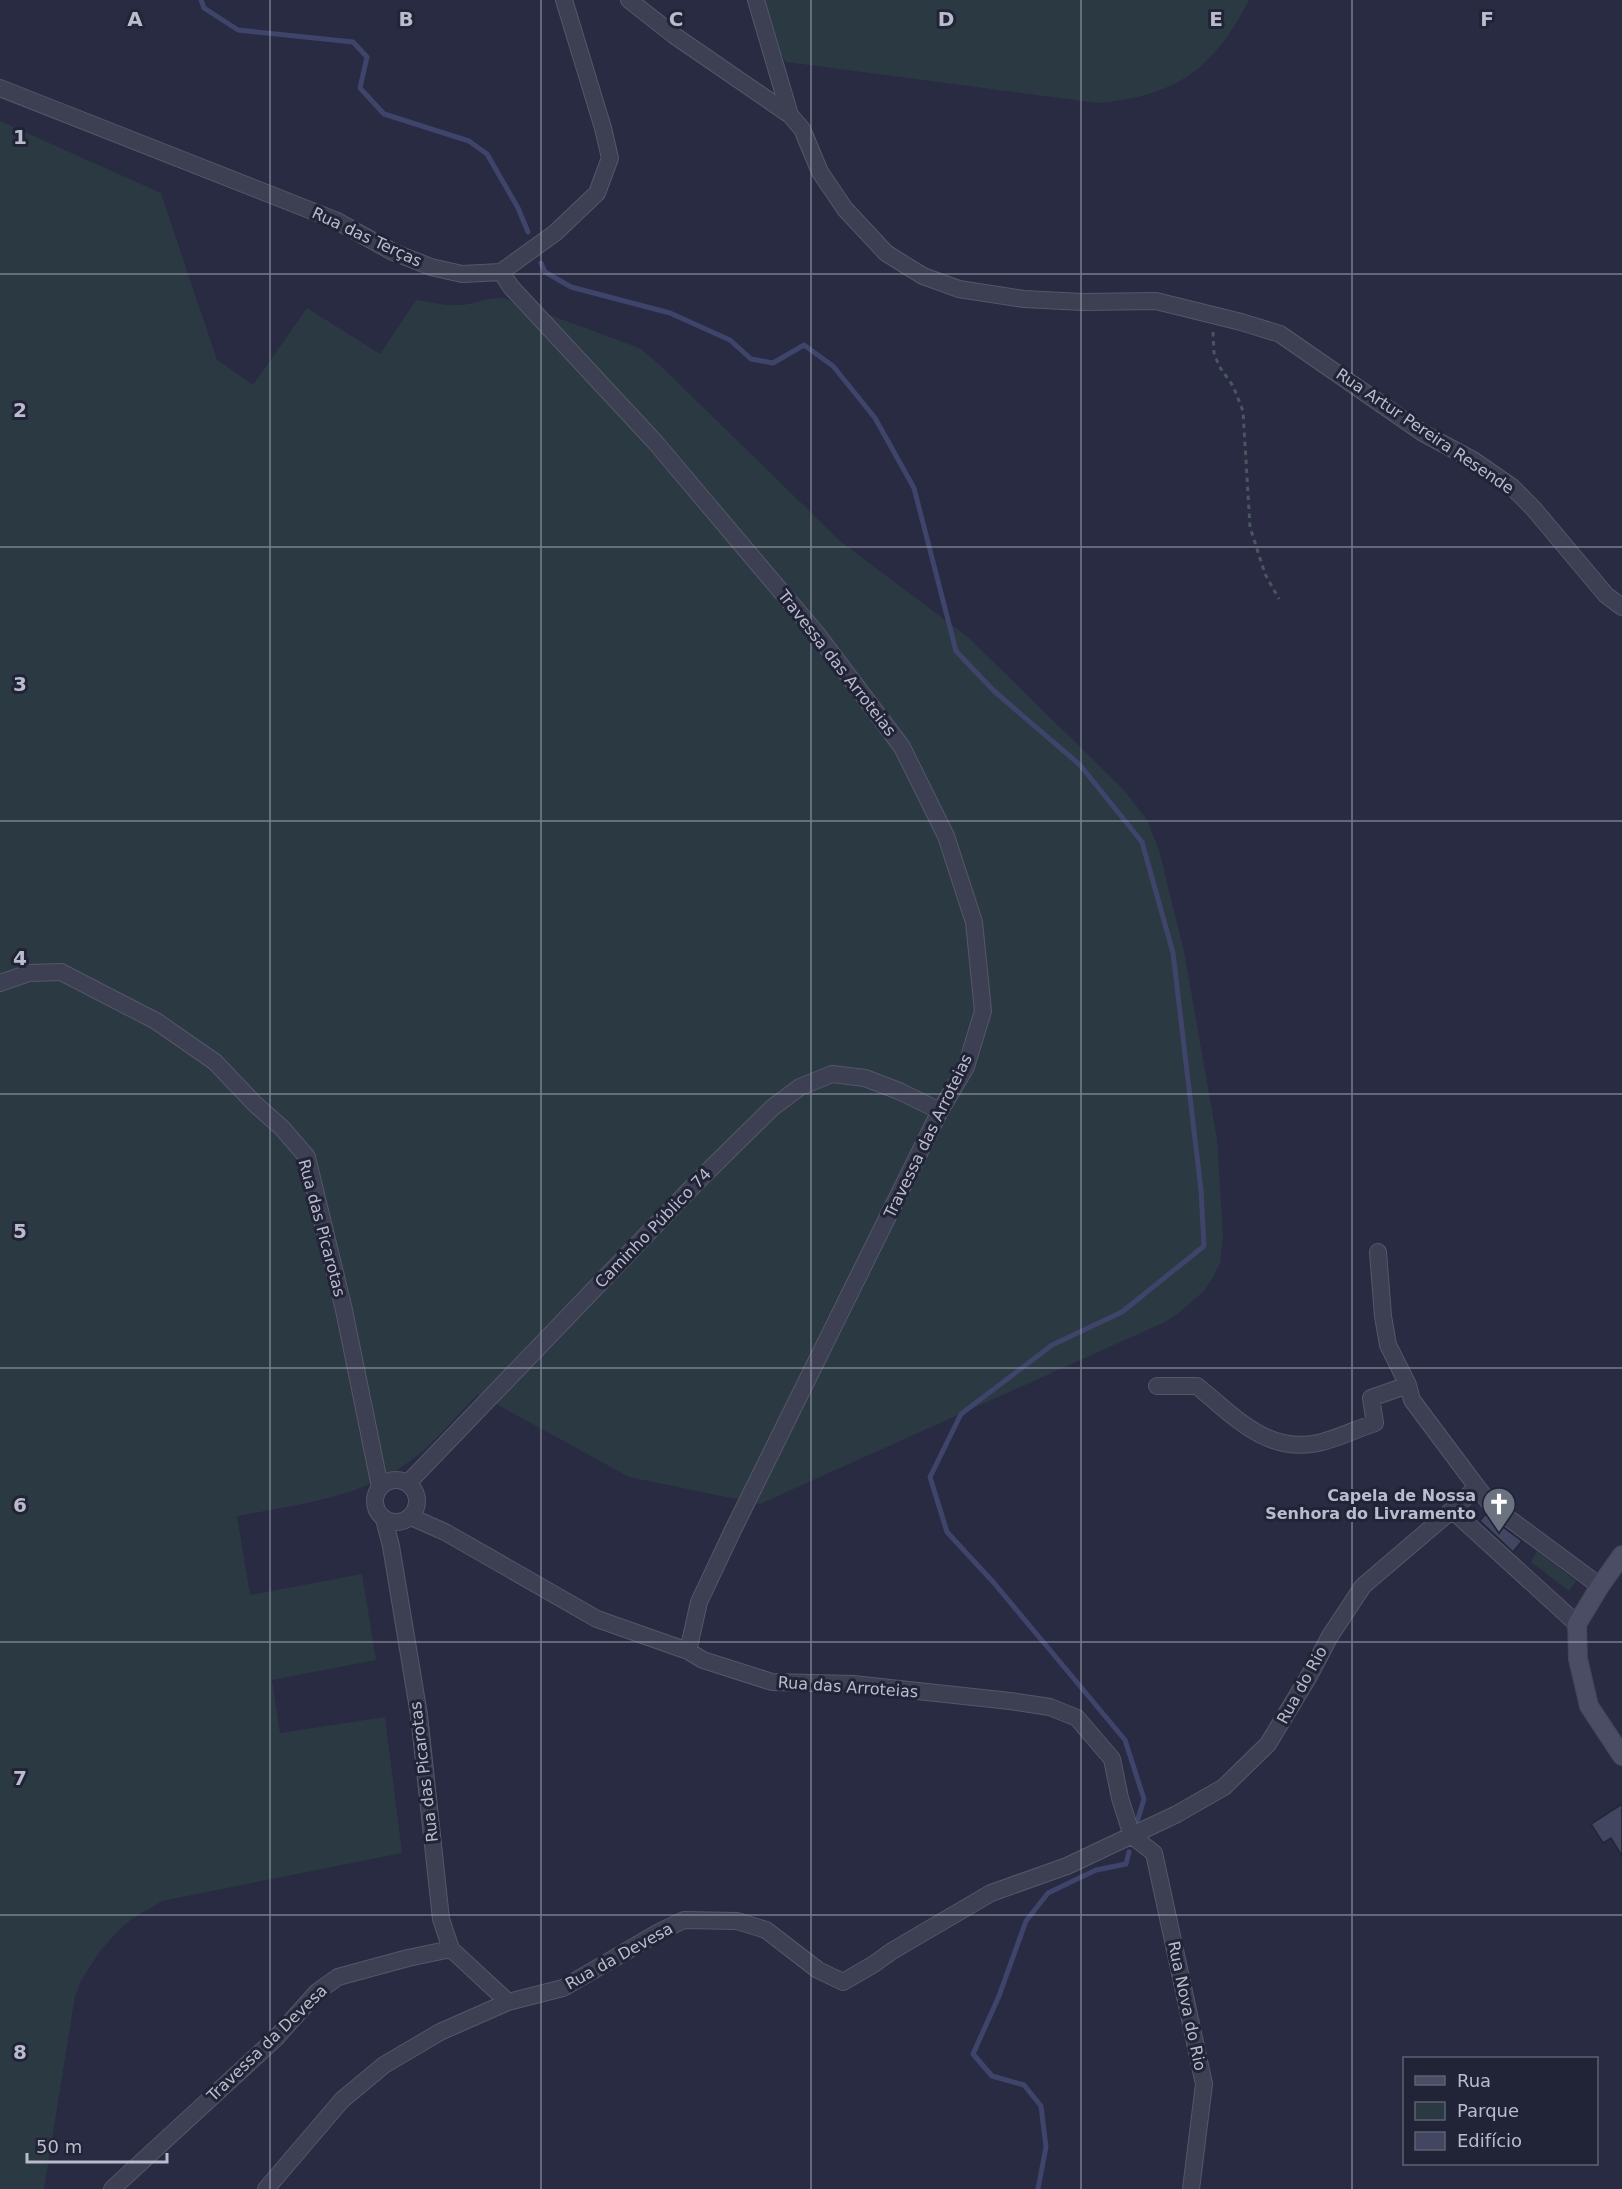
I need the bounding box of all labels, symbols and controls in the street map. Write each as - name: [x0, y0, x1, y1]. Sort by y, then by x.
- text: A: [127, 7, 143, 31]
- text: B: [398, 7, 414, 31]
- text: C: [669, 7, 683, 31]
- text: D: [938, 7, 954, 31]
- text: E: [1209, 7, 1223, 31]
- text: F: [1480, 7, 1494, 31]
- text: 1: [13, 125, 27, 149]
- street label: Rua das Terças: [309, 203, 425, 271]
- street label: Rua Artur Pereira Resende: [1332, 364, 1518, 498]
- text: 2: [13, 398, 27, 422]
- street label: Travessa das Arroteias: [773, 585, 900, 740]
- text: 3: [13, 672, 27, 696]
- text: 4: [13, 946, 27, 970]
- street label: Travessa das Arroteias: [880, 1051, 976, 1222]
- street label: Rua das Picarotas: [295, 1157, 349, 1299]
- street label: Caminho Público 74: [591, 1164, 715, 1292]
- text: 5: [13, 1219, 27, 1243]
- place label: Capela de Nossa Senhora do Livramento: [1265, 1486, 1476, 1523]
- church icon: Capela de Nossa Senhora do Livramento: [1481, 1486, 1517, 1533]
- text: 6: [13, 1493, 27, 1517]
- street label: Rua do Rio: [1273, 1643, 1331, 1727]
- street label: Rua das Arroteias: [777, 1673, 919, 1701]
- street label: Rua das Picarotas: [406, 1701, 442, 1843]
- text: 7: [13, 1766, 27, 1790]
- street label: Rua da Devesa: [562, 1919, 676, 1993]
- street label: Rua Nova do Rio: [1164, 1939, 1210, 2073]
- street label: Travessa da Devesa: [202, 1981, 331, 2106]
- text: 8: [13, 2040, 27, 2064]
- legend: [1403, 2057, 1598, 2165]
- text: Rua: [1457, 2070, 1491, 2091]
- text: Parque: [1457, 2100, 1519, 2121]
- scale bar: [27, 2126, 166, 2164]
- text: Edifício: [1457, 2130, 1522, 2151]
- text: 50 m: [36, 2136, 82, 2157]

